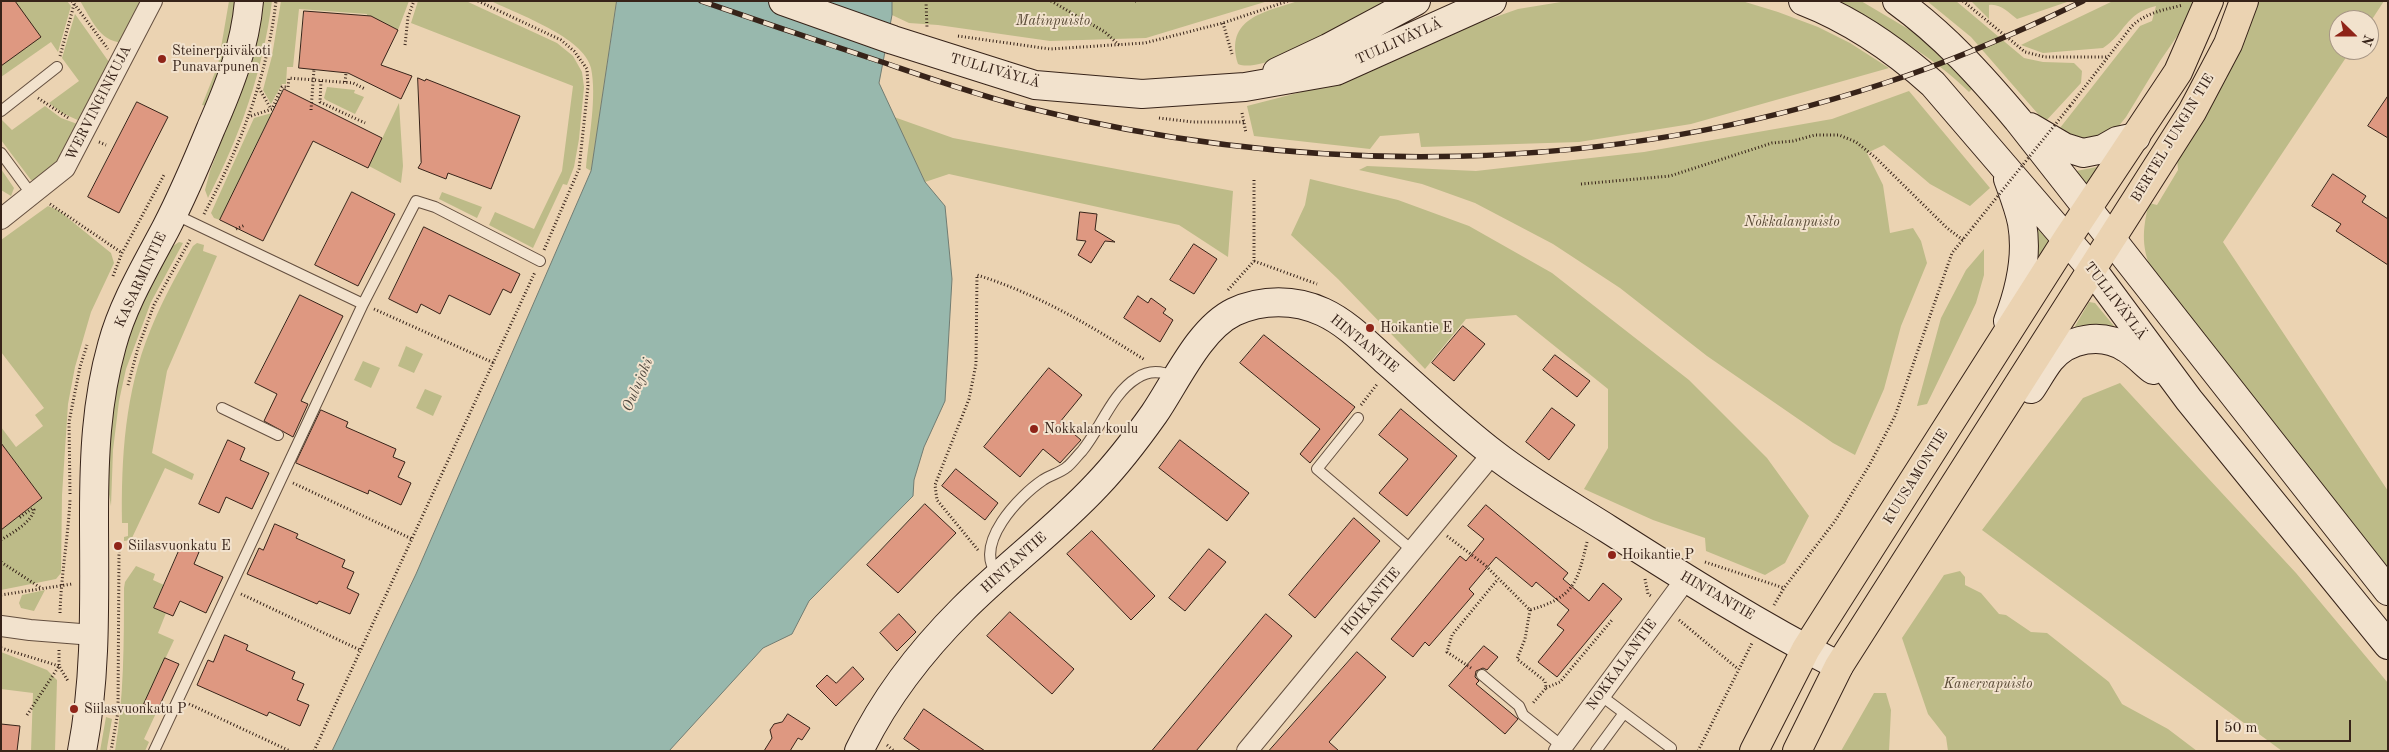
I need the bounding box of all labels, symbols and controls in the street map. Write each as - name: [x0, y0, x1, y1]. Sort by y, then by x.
- north arrow: [2329, 10, 2379, 60]
- park label: Matinpuisto: [1016, 13, 1090, 29]
- street label: TULLIVÄYLÄ: [1353, 15, 1445, 69]
- text: N: [2358, 33, 2375, 48]
- street label: WERVINGINKUJA: [63, 43, 135, 163]
- place label: Steinerpäiväkoti Punavarpunen: [172, 43, 271, 75]
- street label: TULLIVÄYLÄ: [948, 50, 1042, 92]
- marker: Steinerpäiväkoti Punavarpunen: [156, 53, 168, 65]
- street label: BERTEL JUNGIN TIE: [2128, 71, 2218, 205]
- park label: Nokkalanpuisto: [1744, 214, 1840, 230]
- street label: KASARMINTIE: [112, 230, 170, 330]
- street label: TULLIVÄYLÄ: [2080, 259, 2150, 343]
- street label: HINTANTIE: [1327, 311, 1401, 377]
- place label: Hoikantie E: [1380, 320, 1452, 336]
- marker: Hoikantie E: [1364, 322, 1376, 334]
- water label: Oulujoki: [619, 356, 657, 414]
- place label: Nokkalan koulu: [1044, 421, 1138, 437]
- marker: Nokkalan koulu: [1028, 423, 1040, 435]
- street label: KUUSAMONTIE: [1880, 426, 1952, 528]
- street label: HINTANTIE: [978, 529, 1050, 597]
- place label: Siilasvuonkatu E: [128, 538, 231, 554]
- marker: Siilasvuonkatu E: [112, 540, 124, 552]
- place label: Hoikantie P: [1622, 547, 1694, 563]
- marker: Hoikantie P: [1606, 549, 1618, 561]
- street label: HOIKANTIE: [1338, 565, 1404, 639]
- street label: HINTANTIE: [1677, 568, 1757, 624]
- street label: NOKKALANTIE: [1583, 616, 1661, 714]
- park label: Kanervapuisto: [1943, 676, 2033, 692]
- place label: Siilasvuonkatu P: [84, 701, 186, 717]
- marker: Siilasvuonkatu P: [68, 703, 80, 715]
- scale bar: [2219, 710, 2354, 742]
- text: 50 m: [2224, 721, 2258, 736]

